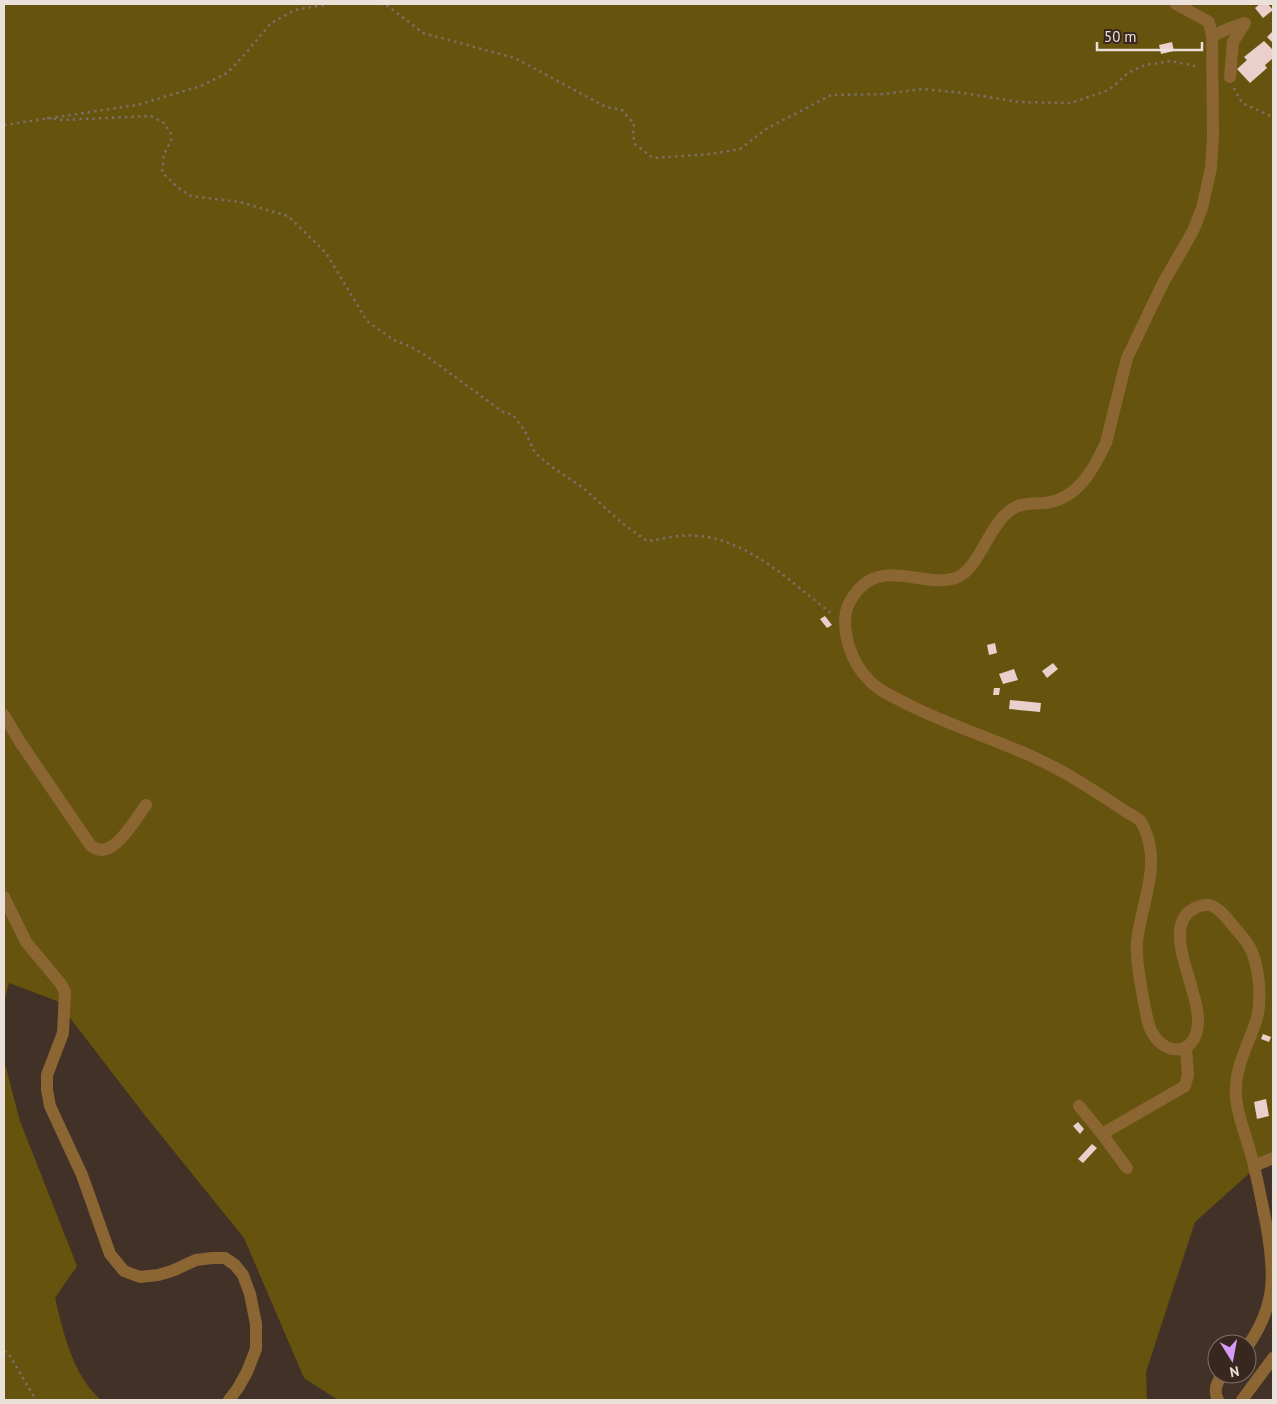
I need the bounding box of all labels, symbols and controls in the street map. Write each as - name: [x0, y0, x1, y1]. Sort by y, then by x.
- scale bar: [1097, 20, 1202, 52]
- text: 50 m: [1104, 27, 1137, 46]
- north arrow: [1207, 1334, 1257, 1384]
- text: N: [1228, 1362, 1241, 1381]

